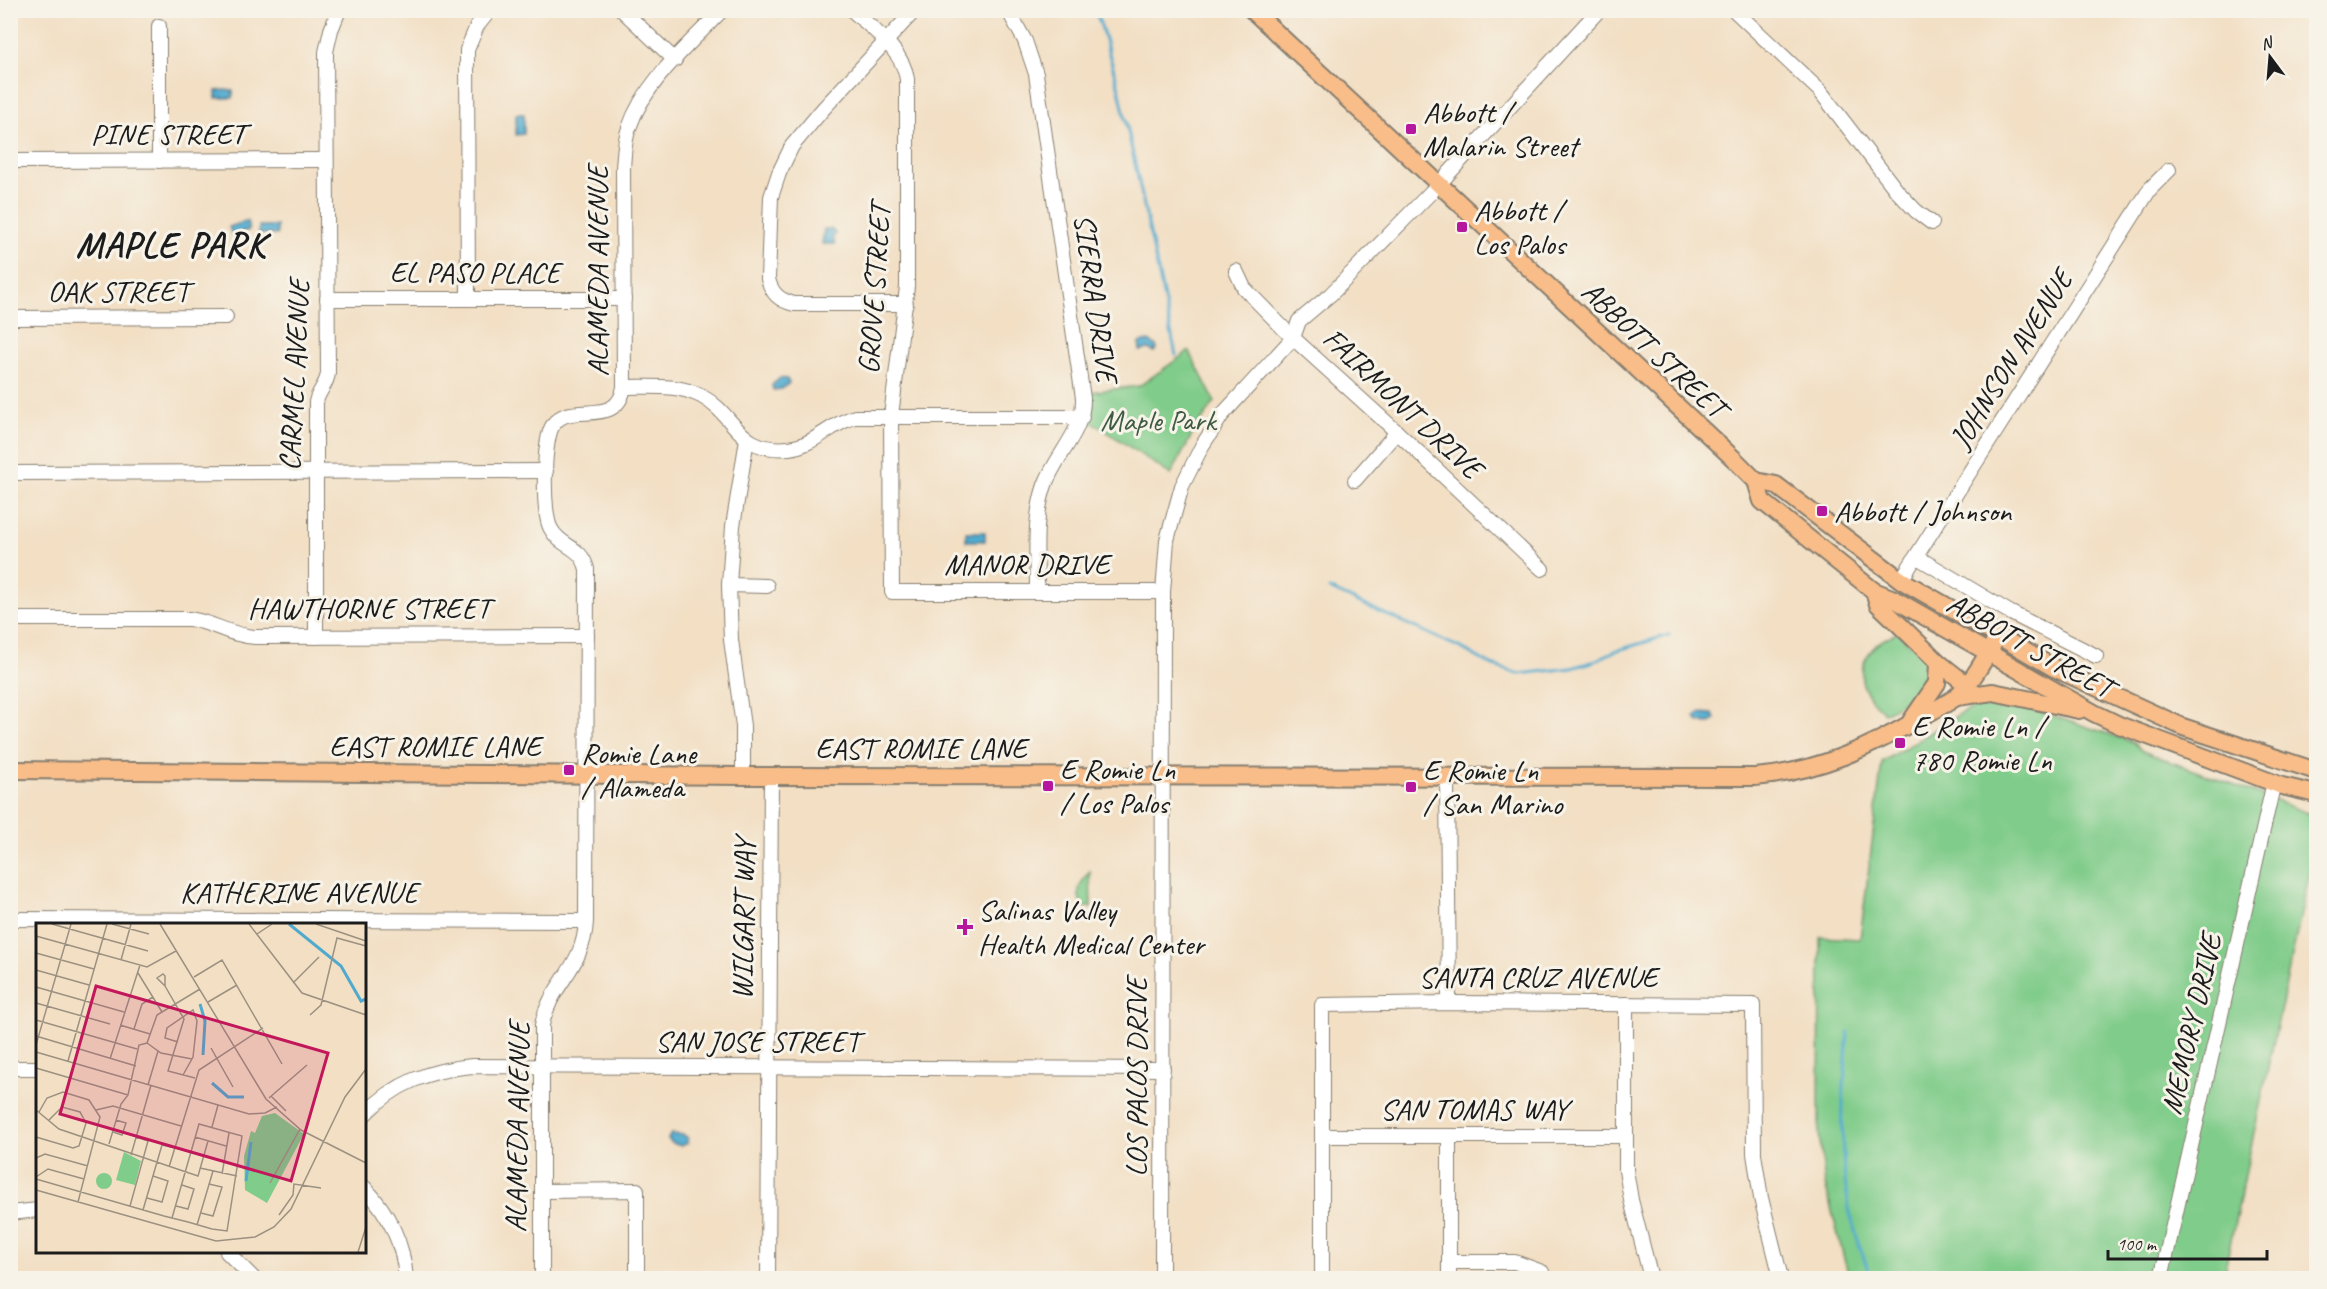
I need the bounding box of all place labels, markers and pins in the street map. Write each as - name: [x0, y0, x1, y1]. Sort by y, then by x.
- place label: Abbott / Malarin Street: [1423, 93, 1581, 165]
- marker: Abbott / Malarin Street: [1404, 122, 1418, 136]
- place label: Abbott / Los Palos: [1474, 191, 1569, 263]
- marker: Abbott / Los Palos: [1455, 220, 1469, 234]
- place label: Abbott / Johnson: [1834, 492, 2013, 530]
- marker: Abbott / Johnson: [1815, 504, 1829, 518]
- place label: E Romie Ln / 780 Romie Ln: [1912, 707, 2052, 779]
- place label: Romie Lane / Alameda: [581, 734, 698, 806]
- marker: E Romie Ln / 780 Romie Ln: [1893, 736, 1907, 750]
- place label: E Romie Ln / Los Palos: [1060, 750, 1176, 822]
- place label: E Romie Ln / San Marino: [1423, 751, 1564, 823]
- marker: Romie Lane / Alameda: [562, 763, 576, 777]
- marker: E Romie Ln / Los Palos: [1041, 779, 1055, 793]
- marker: E Romie Ln / San Marino: [1404, 780, 1418, 794]
- place label: Salinas Valley Health Medical Center: [978, 891, 1206, 963]
- marker: Salinas Valley Health Medical Center: [956, 918, 974, 936]

